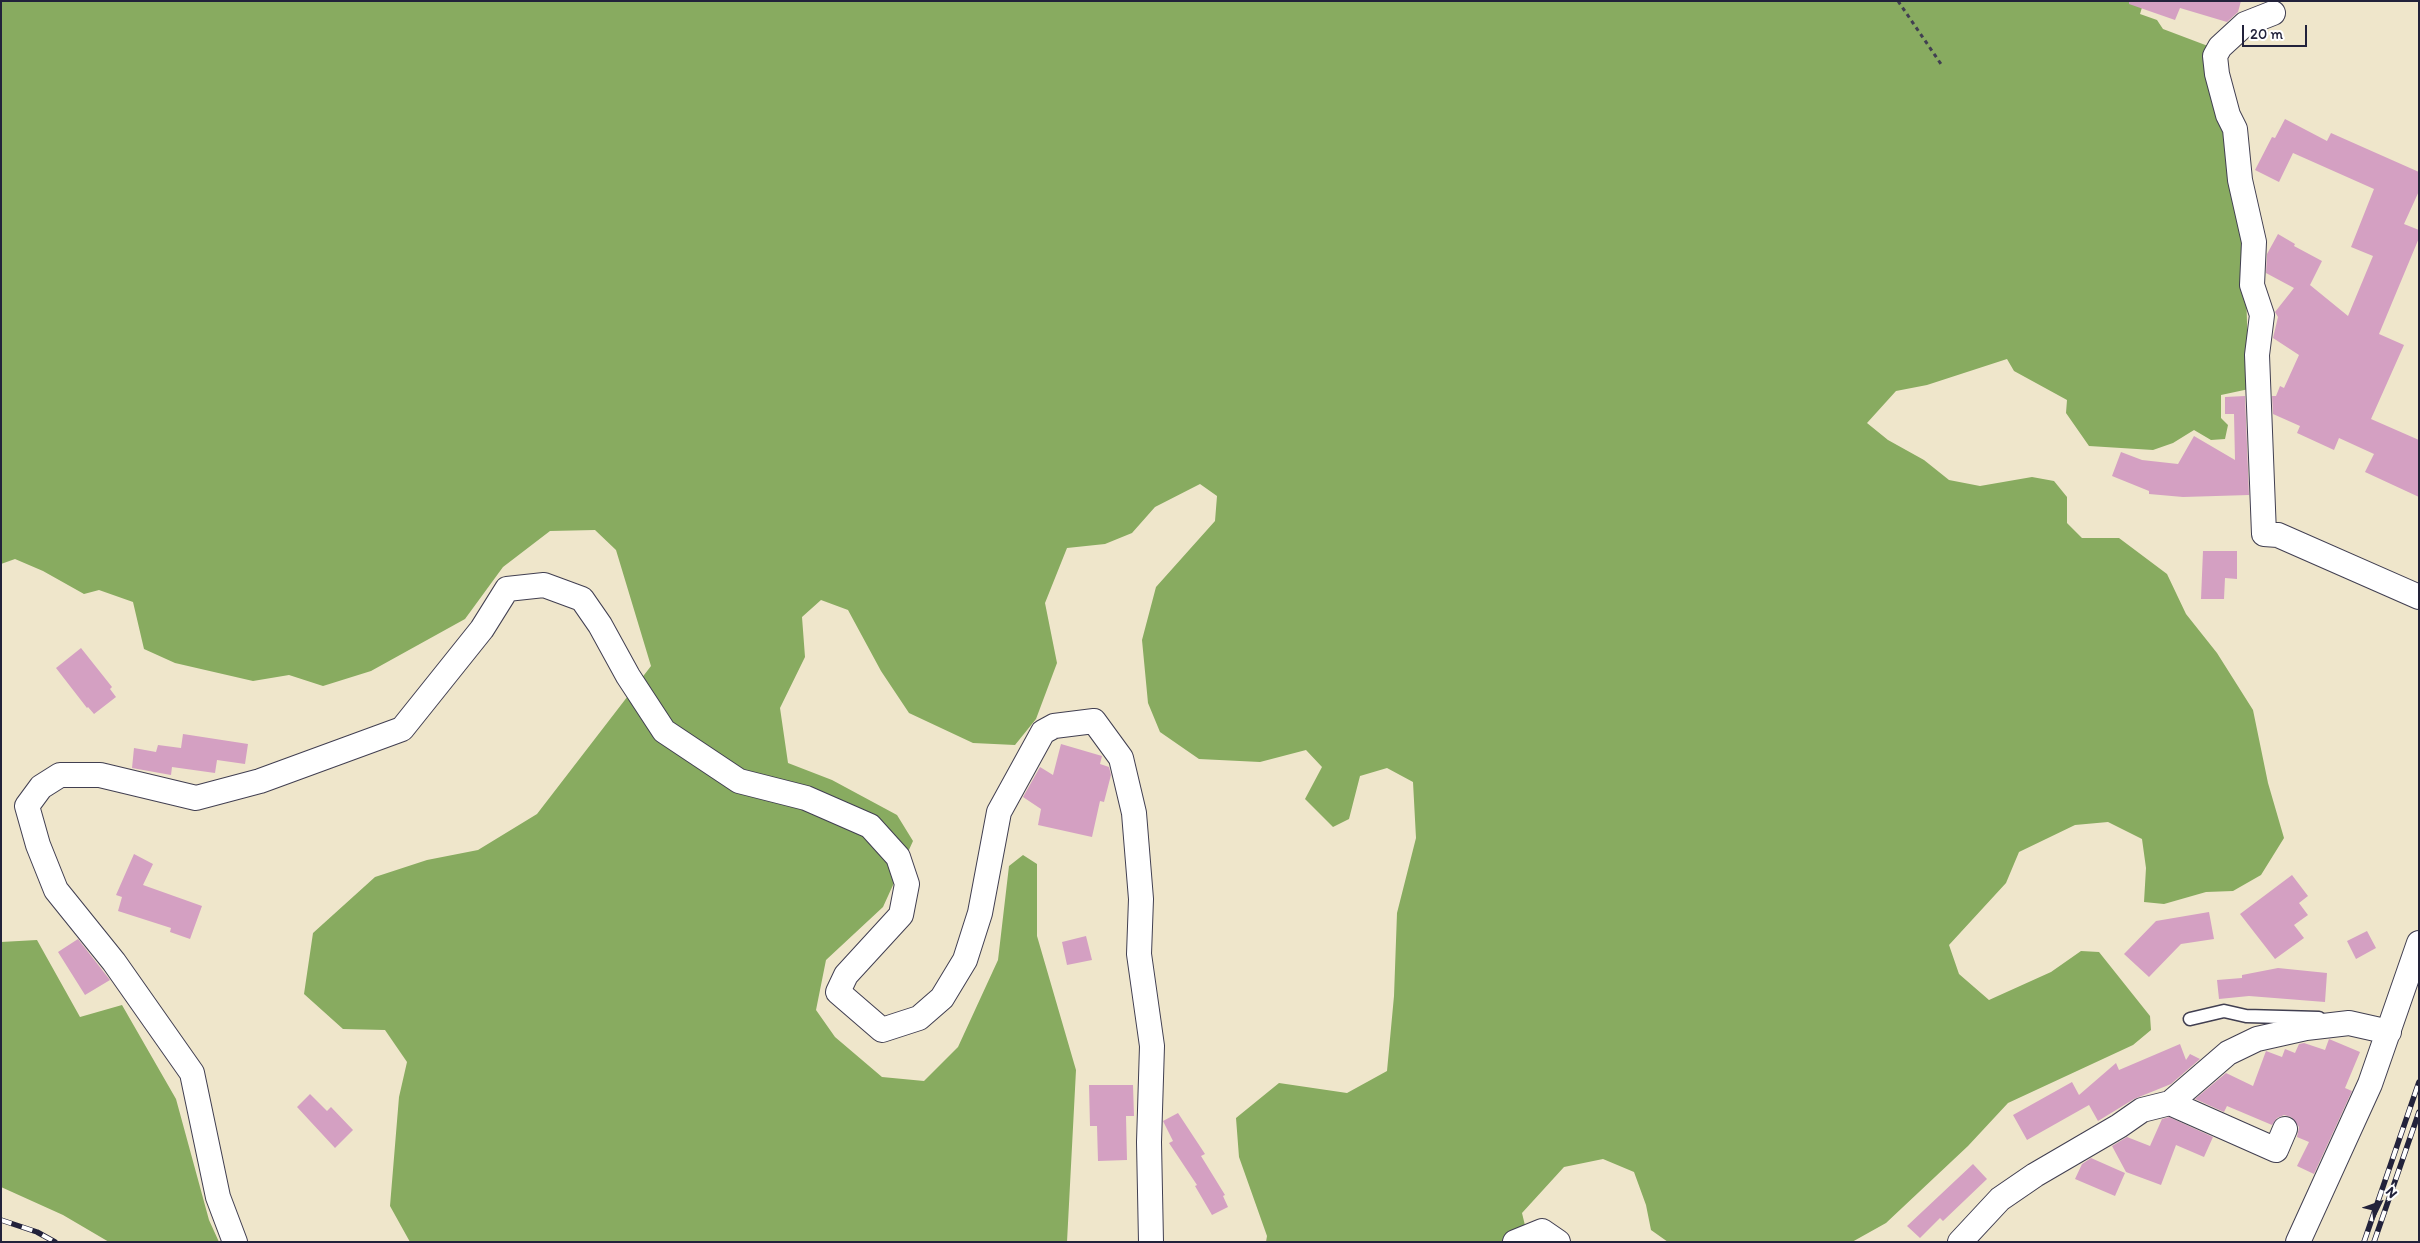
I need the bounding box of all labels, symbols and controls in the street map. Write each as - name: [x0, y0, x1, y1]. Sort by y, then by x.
- scale bar: [2245, 15, 2310, 47]
- text: 20 m: [2250, 25, 2283, 43]
- north arrow: [2355, 1178, 2405, 1228]
- text: N: [2382, 1183, 2401, 1202]

